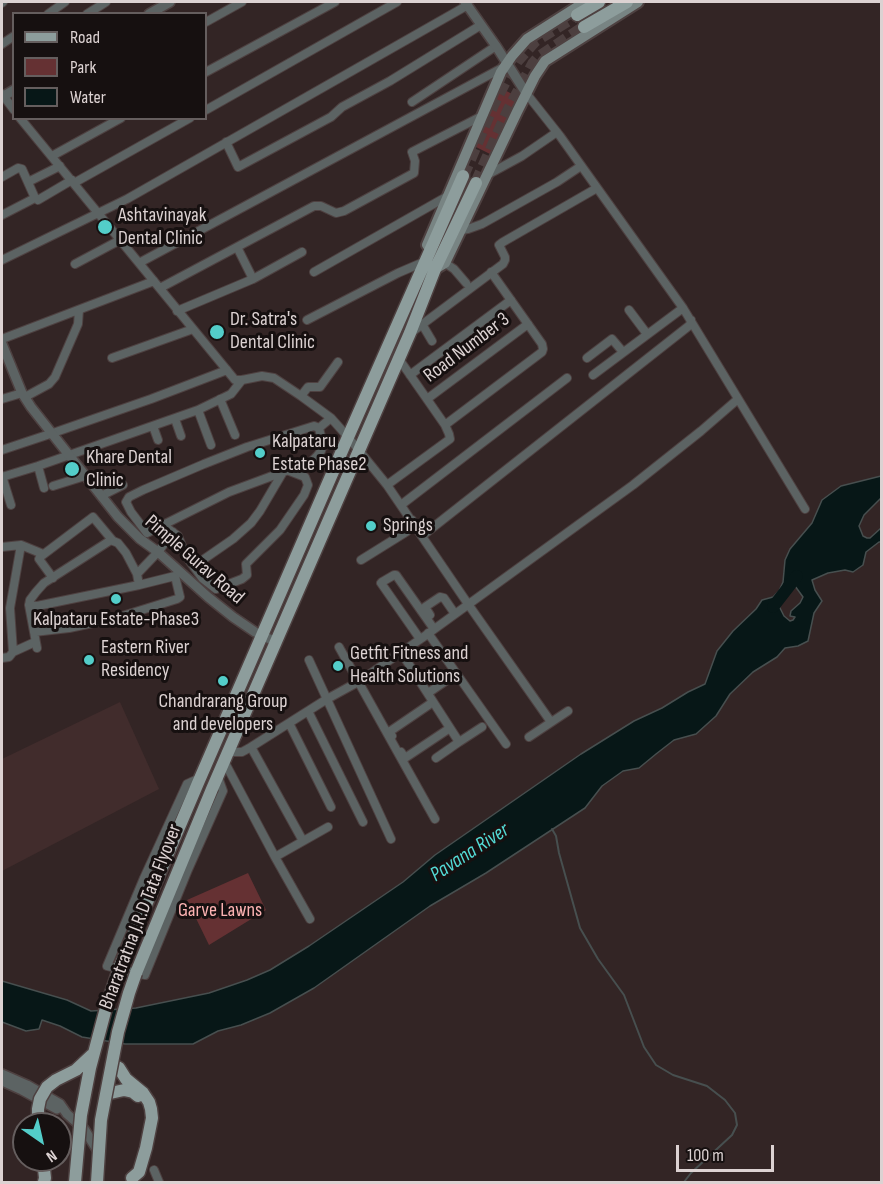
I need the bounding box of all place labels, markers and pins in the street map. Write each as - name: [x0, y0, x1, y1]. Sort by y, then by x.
- place label: Ashtavinayak Dental Clinic: [118, 204, 206, 251]
- marker: Ashtavinayak Dental Clinic: [96, 218, 114, 236]
- place label: Dr. Satra's Dental Clinic: [230, 308, 315, 355]
- marker: Dr. Satra's Dental Clinic: [208, 323, 226, 341]
- place label: Kalpataru Estate Phase2: [272, 430, 366, 477]
- place label: Khare Dental Clinic: [86, 446, 172, 493]
- marker: Kalpataru Estate Phase2: [253, 446, 267, 460]
- marker: Khare Dental Clinic: [63, 460, 81, 478]
- place label: Springs: [383, 514, 433, 538]
- marker: Springs: [364, 519, 378, 533]
- marker: Kalpataru Estate-Phase3: [109, 592, 123, 606]
- place label: Kalpataru Estate-Phase3: [33, 608, 199, 632]
- place label: Eastern River Residency: [101, 636, 190, 683]
- place label: Getfit Fitness and Health Solutions: [350, 642, 468, 689]
- marker: Eastern River Residency: [82, 653, 96, 667]
- marker: Getfit Fitness and Health Solutions: [331, 659, 345, 673]
- marker: Chandrarang Group and developers: [216, 674, 230, 688]
- place label: Chandrarang Group and developers: [158, 690, 288, 737]

